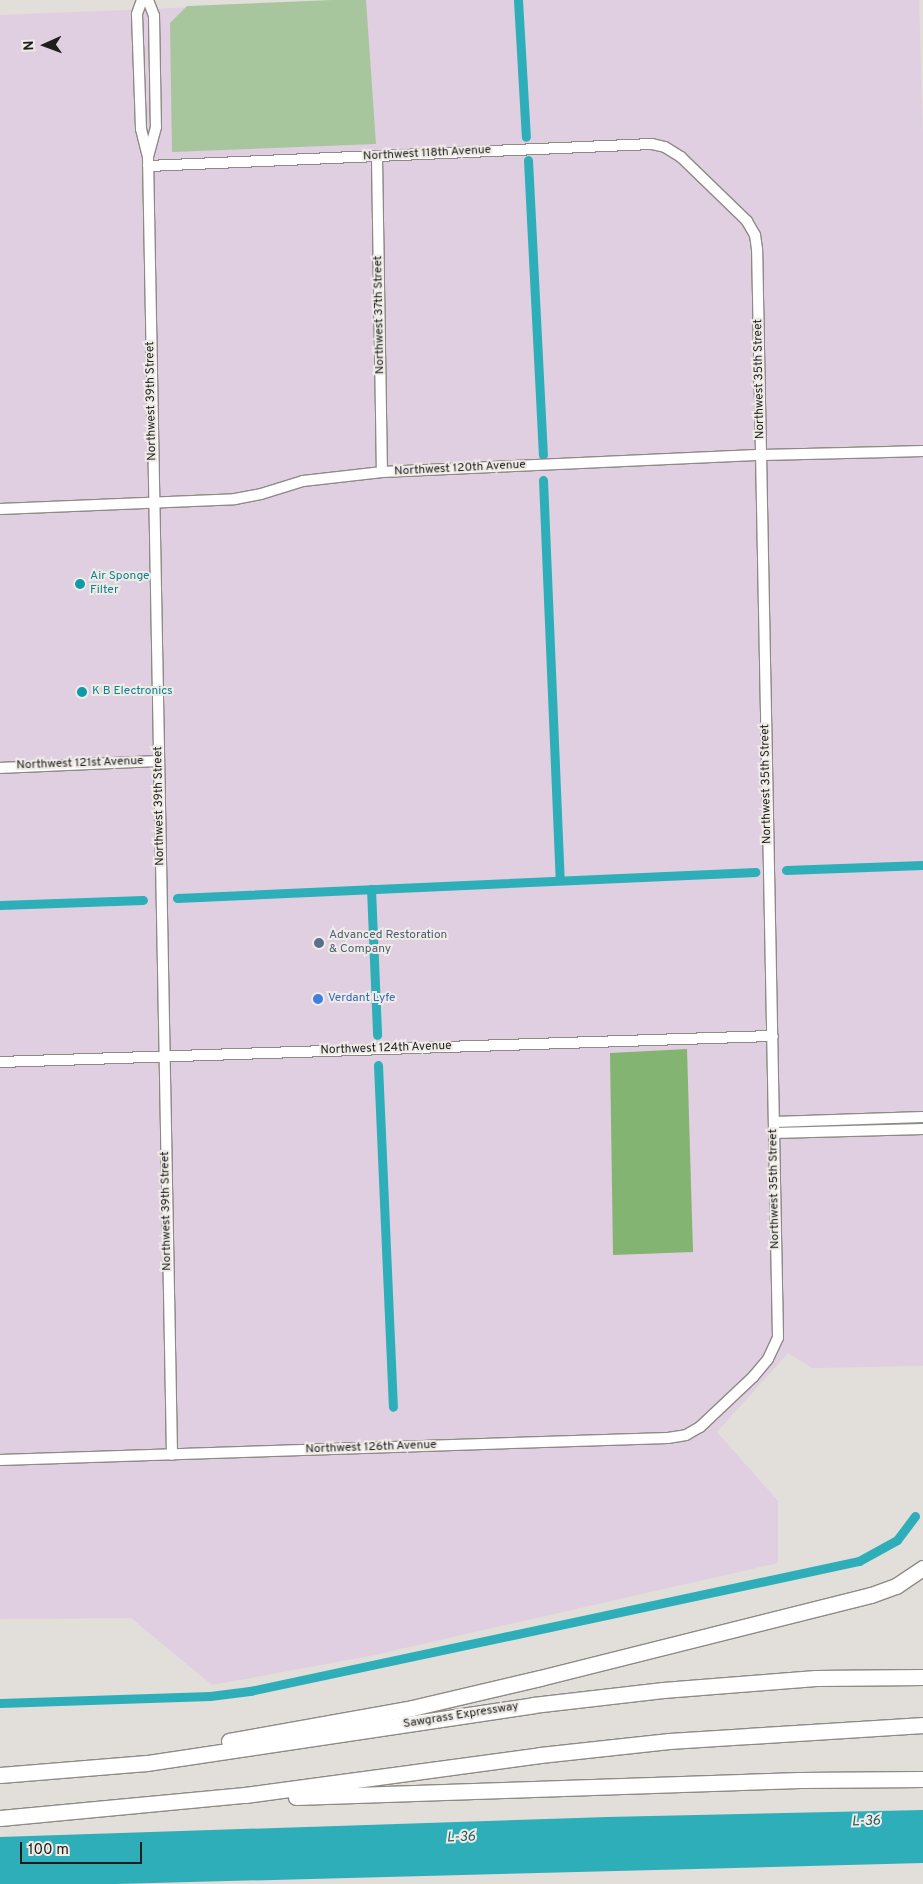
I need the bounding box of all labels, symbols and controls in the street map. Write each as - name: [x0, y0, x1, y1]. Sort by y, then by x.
- north arrow: [20, 20, 70, 70]
- text: N: [21, 40, 38, 51]
- street label: Northwest 118th Avenue: [362, 143, 492, 165]
- street label: Northwest 37th Street: [372, 256, 388, 374]
- street label: Northwest 35th Street: [752, 319, 768, 439]
- street label: Northwest 39th Street: [144, 341, 160, 461]
- street label: Northwest 120th Avenue: [394, 458, 526, 480]
- place label: Air Sponge Filter: [90, 570, 150, 598]
- marker: Air Sponge Filter: [74, 578, 86, 590]
- place label: K B Electronics: [92, 685, 173, 699]
- marker: K B Electronics: [76, 686, 88, 698]
- street label: Northwest 35th Street: [759, 724, 775, 844]
- street label: Northwest 39th Street: [152, 746, 168, 866]
- street label: Northwest 121st Avenue: [16, 755, 144, 773]
- place label: Advanced Restoration & Company: [329, 929, 447, 957]
- marker: Advanced Restoration & Company: [313, 937, 325, 949]
- place label: Verdant Lyfe: [328, 992, 395, 1006]
- marker: Verdant Lyfe: [312, 993, 324, 1005]
- street label: Northwest 124th Avenue: [320, 1040, 452, 1058]
- street label: Northwest 35th Street: [767, 1129, 783, 1249]
- street label: Northwest 39th Street: [159, 1151, 175, 1271]
- street label: Northwest 126th Avenue: [305, 1439, 437, 1457]
- street label: Sawgrass Expressway: [402, 1700, 520, 1732]
- water label: L-36: [851, 1813, 881, 1831]
- water label: L-36: [446, 1829, 476, 1847]
- scale bar: [22, 1832, 145, 1864]
- text: 100 m: [28, 1841, 69, 1860]

